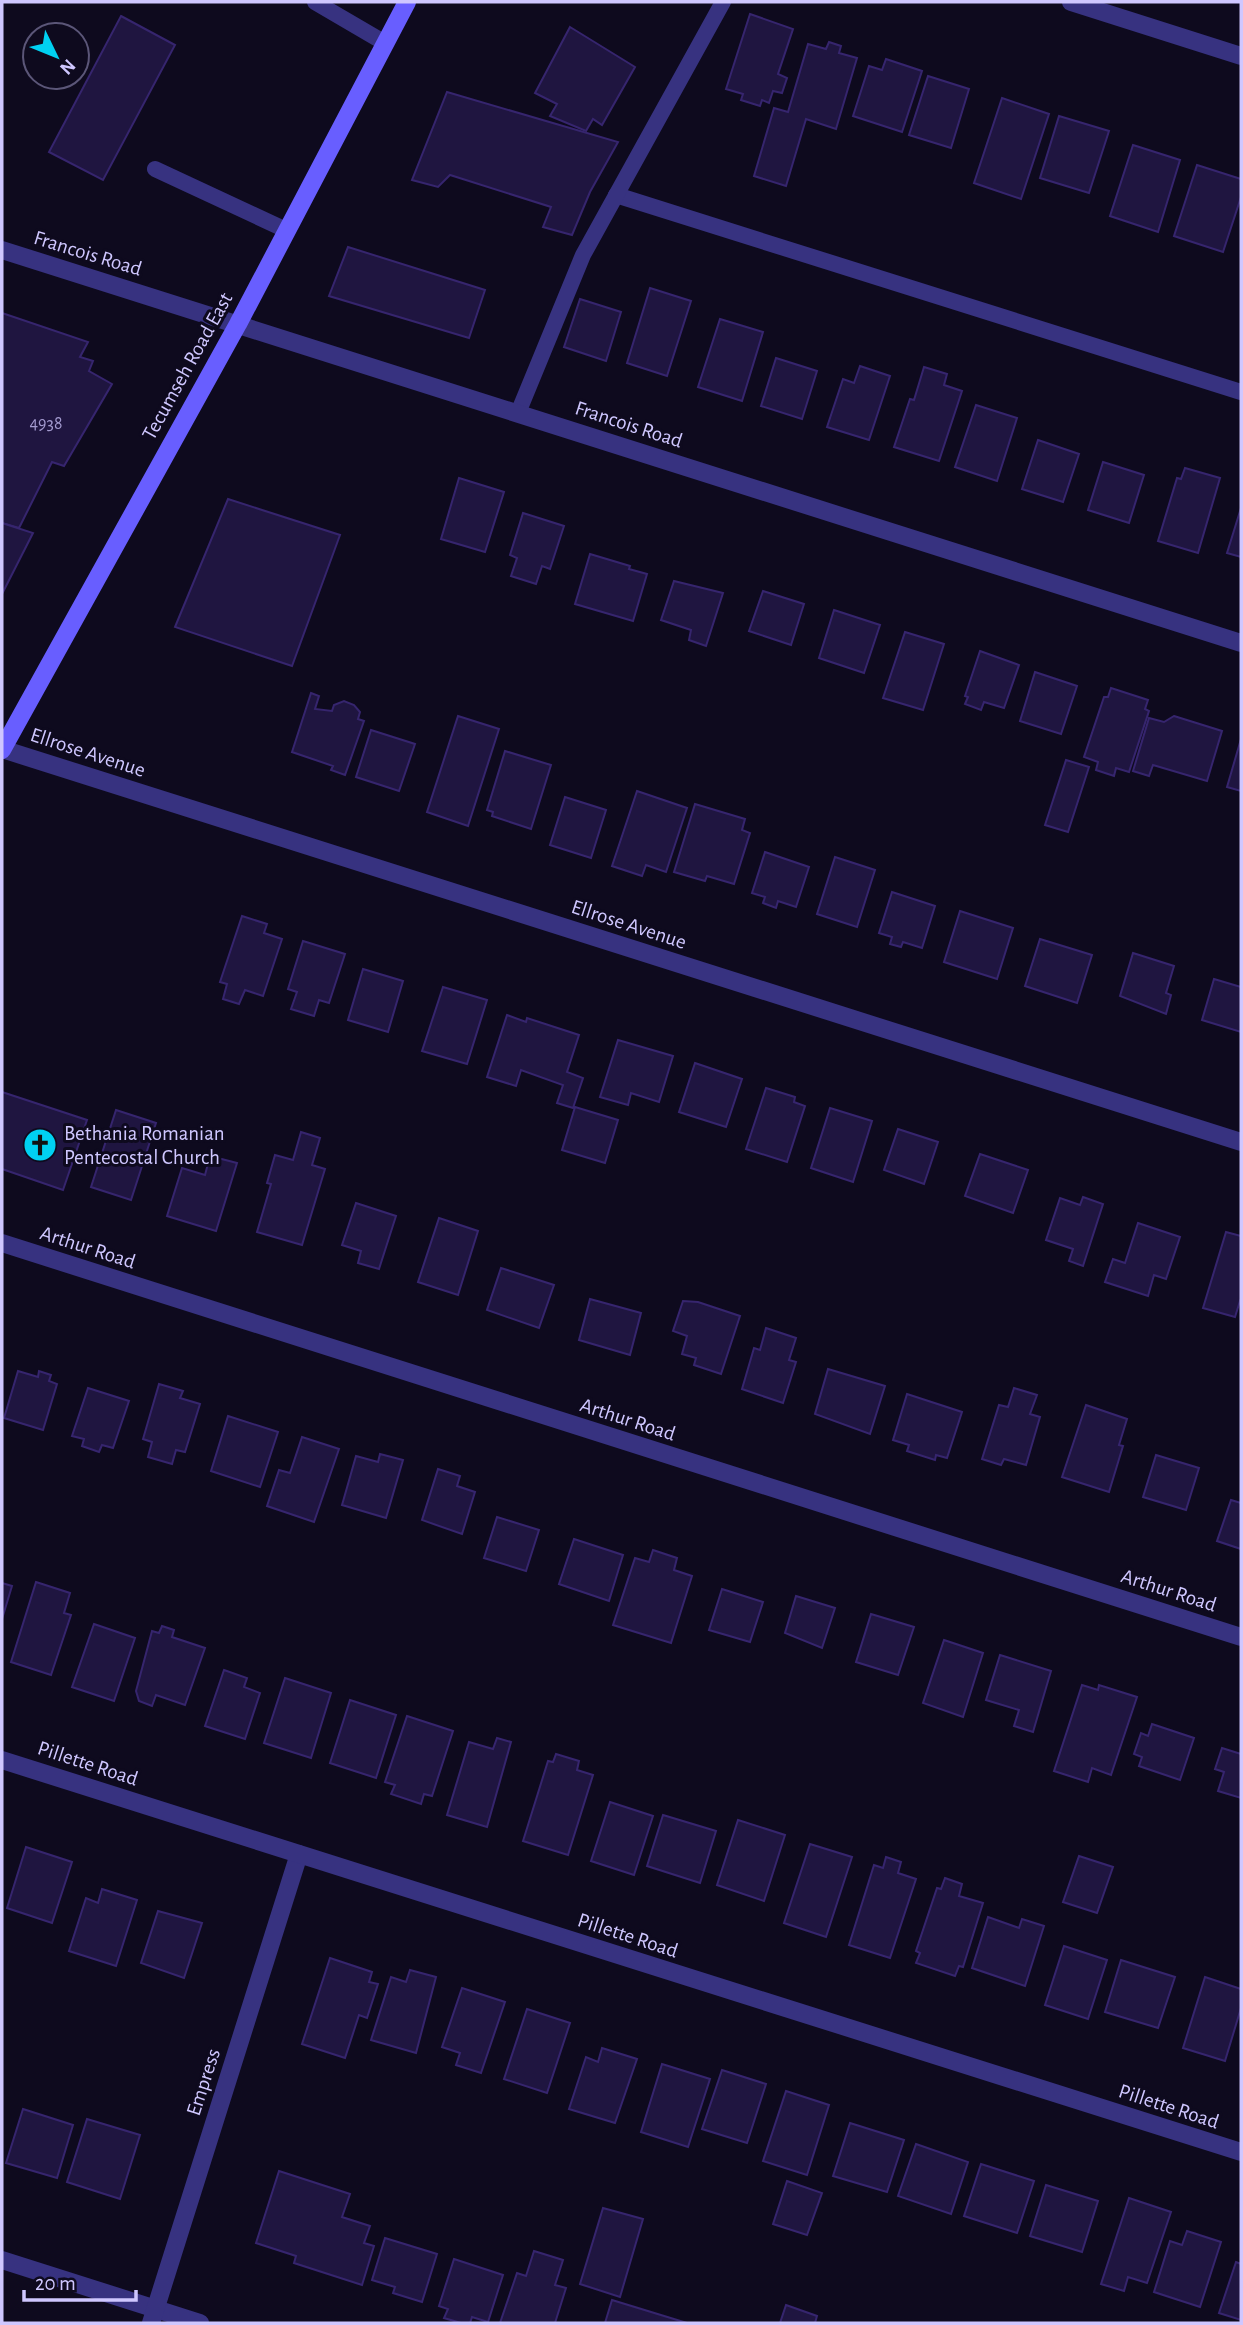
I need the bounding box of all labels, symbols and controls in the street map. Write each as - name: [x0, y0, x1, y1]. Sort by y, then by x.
- north arrow: [21, 21, 91, 91]
- text: N: [56, 55, 79, 78]
- street label: Francois Road: [31, 227, 144, 280]
- street label: Tecumseh Road East: [138, 289, 237, 443]
- street label: Francois Road: [572, 397, 685, 452]
- house number: 4938: [29, 415, 63, 433]
- street label: Ellrose Avenue: [28, 724, 148, 781]
- street label: Ellrose Avenue: [569, 896, 689, 953]
- place label: Bethania Romanian Pentecostal Church: [64, 1123, 224, 1168]
- church icon: Bethania Romanian Pentecostal Church: [21, 1126, 59, 1164]
- street label: Arthur Road: [38, 1222, 138, 1273]
- street label: Arthur Road: [578, 1394, 678, 1445]
- street label: Arthur Road: [1119, 1565, 1219, 1616]
- street label: Pillette Road: [35, 1737, 141, 1790]
- street label: Pillette Road: [575, 1909, 681, 1962]
- street label: Empress: [183, 2046, 224, 2118]
- street label: Pillette Road: [1116, 2080, 1222, 2133]
- scale bar: [24, 2258, 136, 2302]
- text: 20 m: [35, 2273, 76, 2294]

